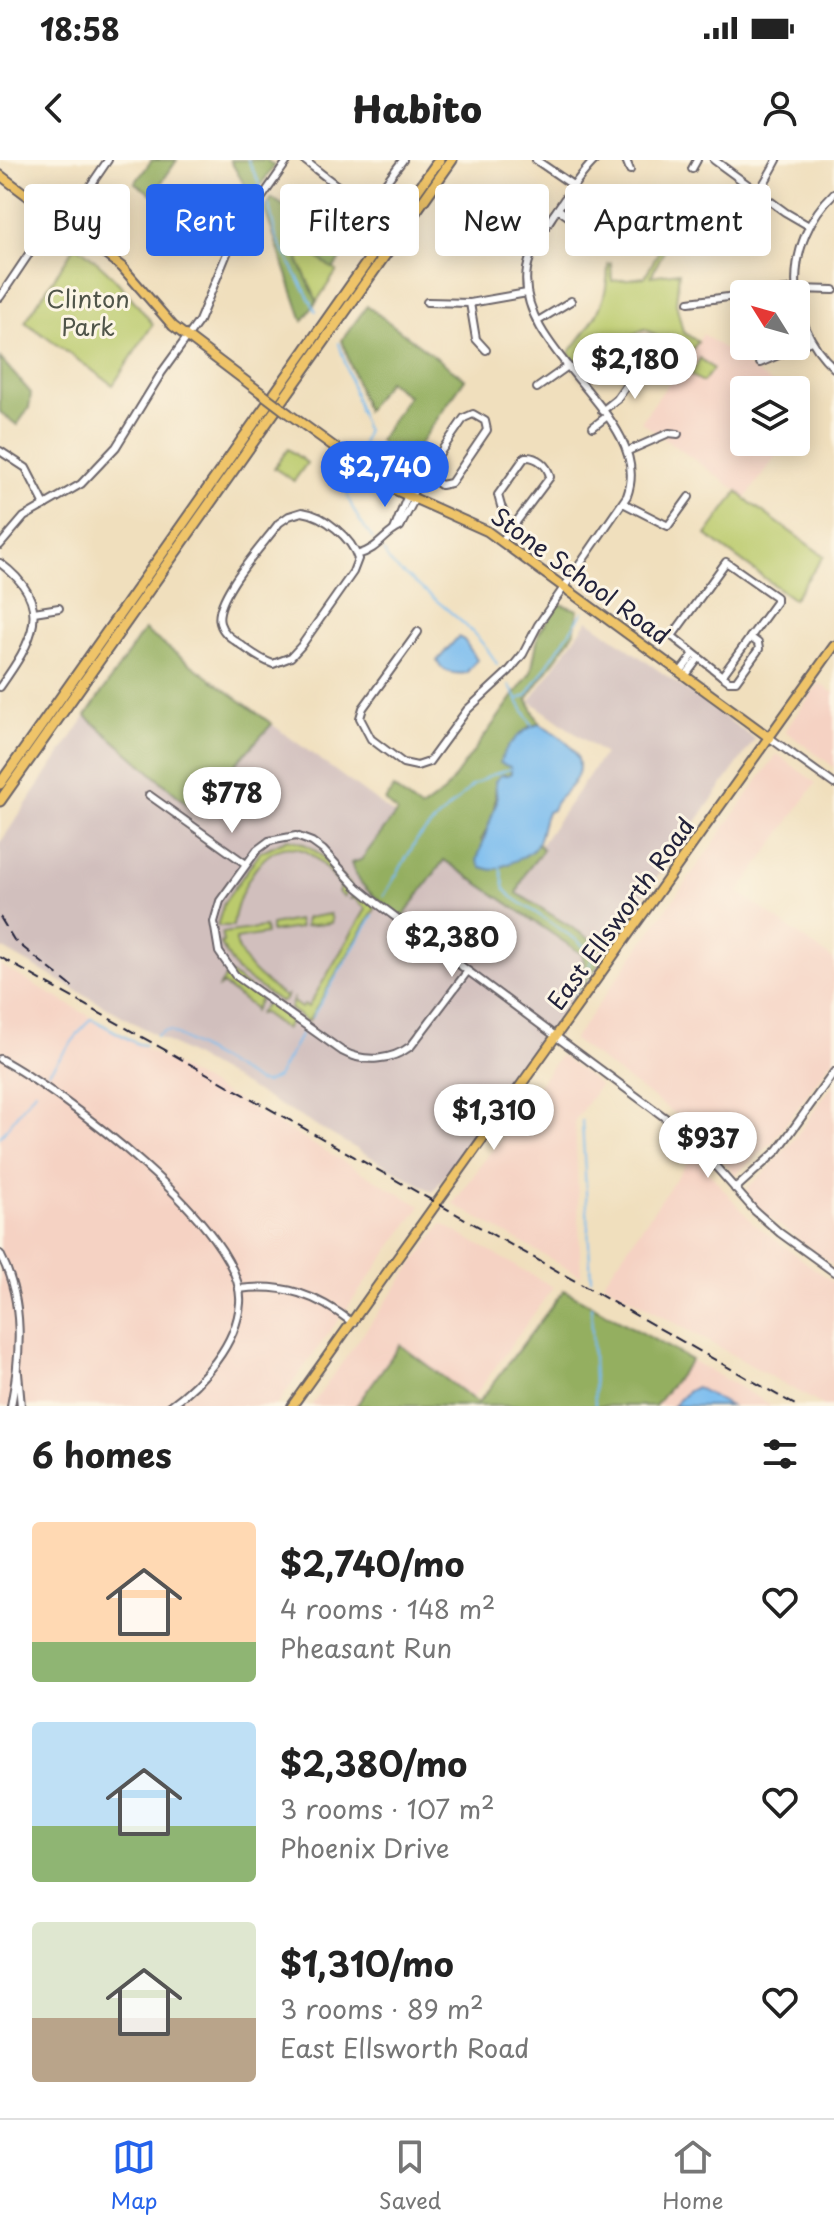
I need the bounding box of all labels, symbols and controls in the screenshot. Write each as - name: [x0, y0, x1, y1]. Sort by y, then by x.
- text: 18:58: [40, 6, 120, 51]
- text: Habito: [352, 81, 482, 135]
- icon: back: [32, 86, 76, 130]
- icon: person: [758, 86, 802, 130]
- chip: Buy: [24, 184, 130, 256]
- chip: Rent: [146, 184, 264, 256]
- chip: Filters: [280, 184, 419, 256]
- chip: New: [435, 184, 549, 256]
- chip: Apartment: [565, 184, 771, 256]
- park label: Clinton Park: [46, 280, 130, 344]
- north arrow: [730, 280, 810, 360]
- map controls: [730, 280, 810, 456]
- pin: $2,180: [570, 333, 700, 401]
- text: $2,180: [591, 339, 679, 378]
- button: layers: [730, 376, 810, 456]
- pin: $2,740: [320, 441, 450, 509]
- text: $2,740: [339, 447, 431, 486]
- street label: Stone School Road: [484, 498, 678, 652]
- pin: $778: [185, 767, 279, 835]
- text: $778: [201, 773, 263, 812]
- street label: East Ellsworth Road: [538, 809, 702, 1017]
- pin: $2,380: [387, 911, 517, 979]
- text: $2,380: [405, 917, 499, 956]
- pin: $1,310: [429, 1084, 559, 1152]
- text: $1,310: [452, 1090, 536, 1129]
- pin: $937: [661, 1112, 755, 1180]
- text: $937: [677, 1118, 739, 1157]
- text: 6 homes: [32, 1428, 172, 1480]
- icon: filters: [758, 1432, 802, 1476]
- text: $2,740/mo: [280, 1537, 465, 1589]
- icon: home: [96, 1554, 192, 1650]
- icon: heart: [758, 1580, 802, 1624]
- text: 4 rooms · 148 m²: [280, 1589, 495, 1628]
- text: Pheasant Run: [280, 1628, 452, 1667]
- text: $2,380/mo: [280, 1737, 467, 1789]
- icon: home: [96, 1754, 192, 1850]
- icon: heart: [758, 1780, 802, 1824]
- text: 3 rooms · 107 m²: [280, 1789, 495, 1828]
- text: Phoenix Drive: [280, 1828, 450, 1867]
- text: $1,310/mo: [280, 1937, 454, 1989]
- icon: home: [96, 1954, 192, 2050]
- icon: heart: [758, 1980, 802, 2024]
- text: 3 rooms · 89 m²: [280, 1989, 484, 2028]
- text: East Ellsworth Road: [280, 2028, 530, 2067]
- tab: Map: [111, 2135, 158, 2216]
- tab: Saved: [379, 2135, 441, 2216]
- tab: Home: [662, 2135, 723, 2216]

